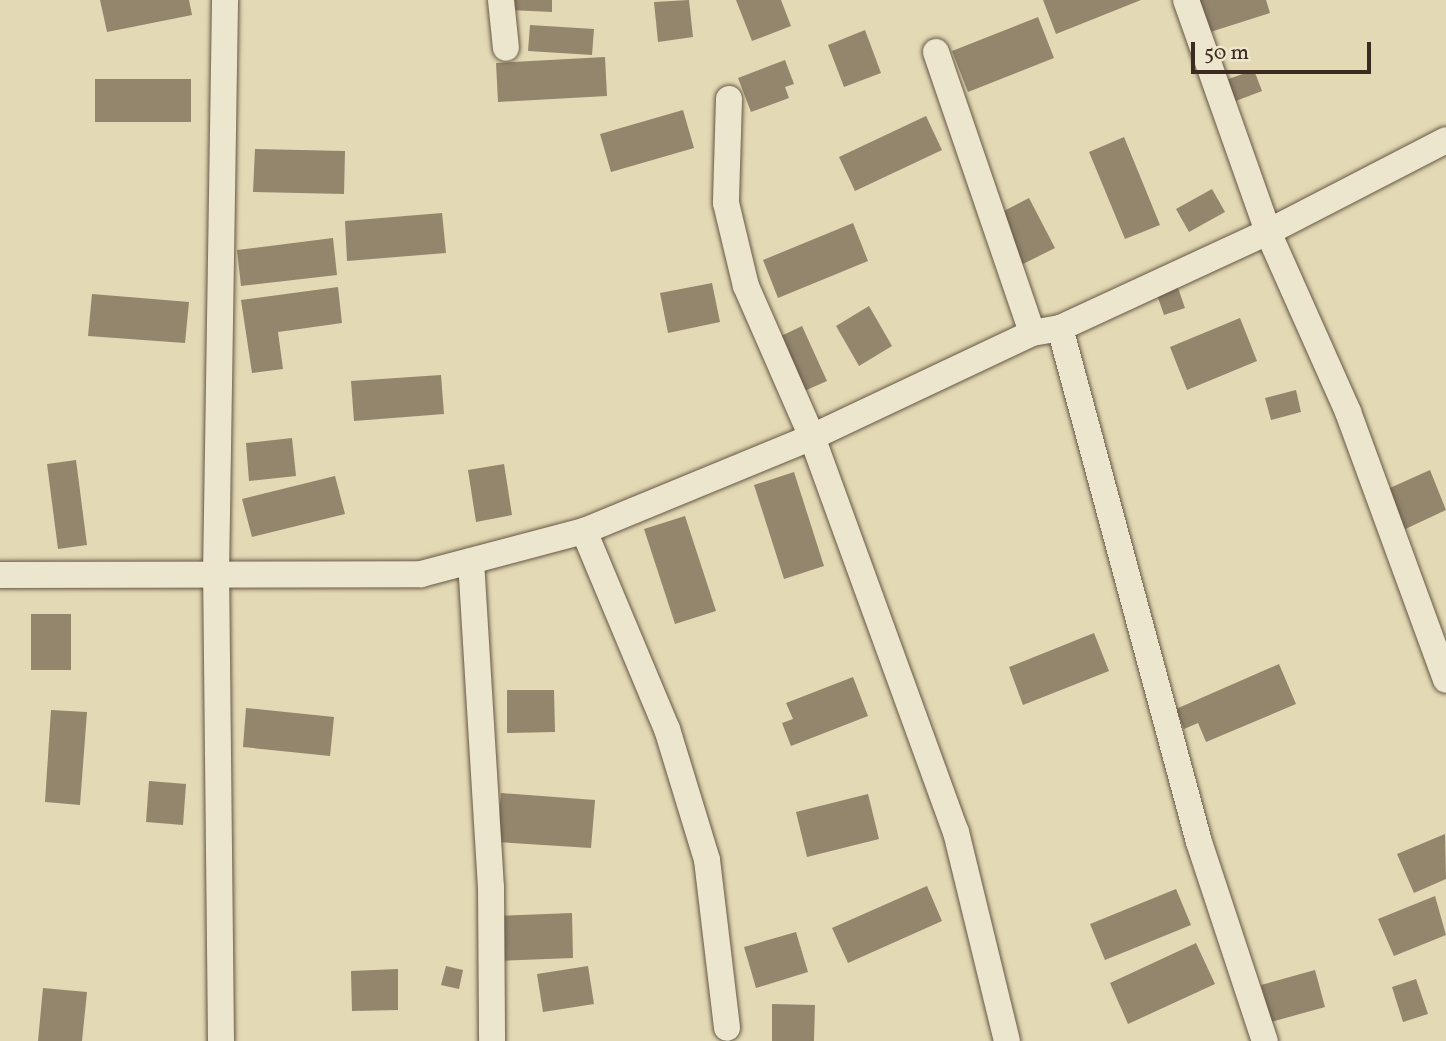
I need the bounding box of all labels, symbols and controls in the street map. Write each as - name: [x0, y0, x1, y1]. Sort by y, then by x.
- scale bar: [1194, 28, 1374, 72]
- text: 50 m: [1204, 39, 1249, 68]

